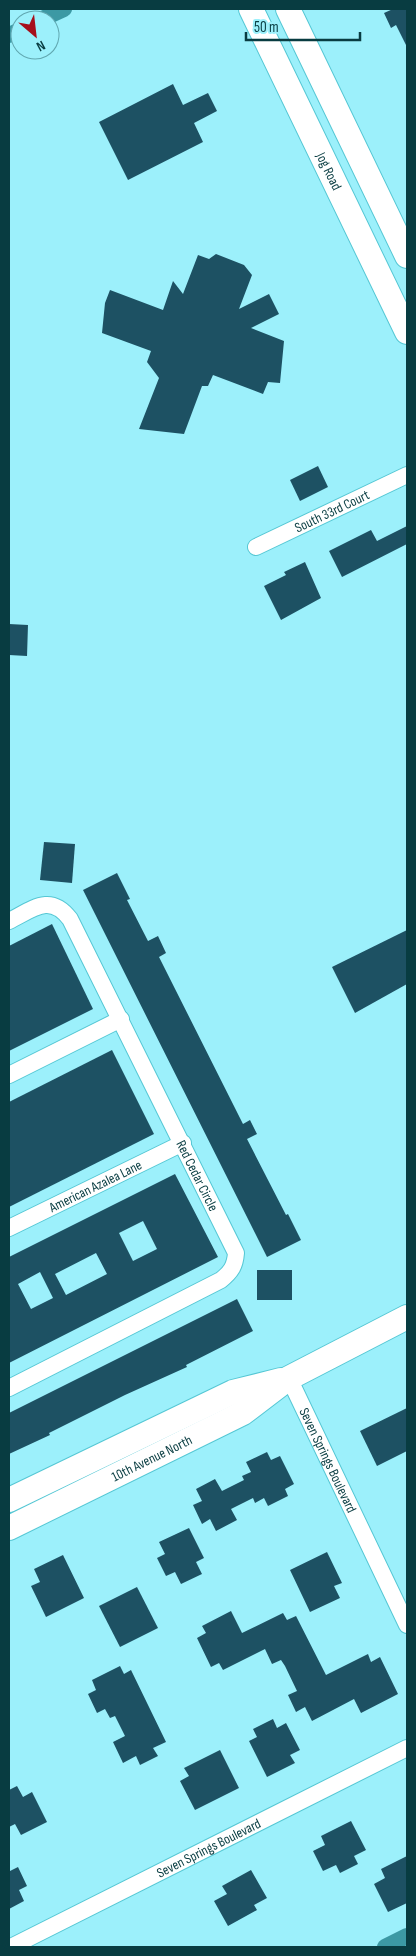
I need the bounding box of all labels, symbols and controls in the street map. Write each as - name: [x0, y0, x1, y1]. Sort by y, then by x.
- north arrow: [10, 10, 60, 60]
- scale bar: [246, 10, 360, 42]
- text: 50 m: [254, 18, 279, 37]
- text: N: [34, 37, 48, 55]
- street label: Jog Road: [312, 149, 345, 193]
- street label: South 33rd Court: [292, 486, 372, 536]
- street label: Red Cedar Circle: [172, 1138, 222, 1214]
- street label: American Azalea Lane: [45, 1156, 145, 1217]
- street label: Seven Springs Boulevard: [295, 1405, 360, 1516]
- street label: 10th Avenue North: [109, 1431, 195, 1485]
- street label: Seven Springs Boulevard: [154, 1815, 264, 1881]

